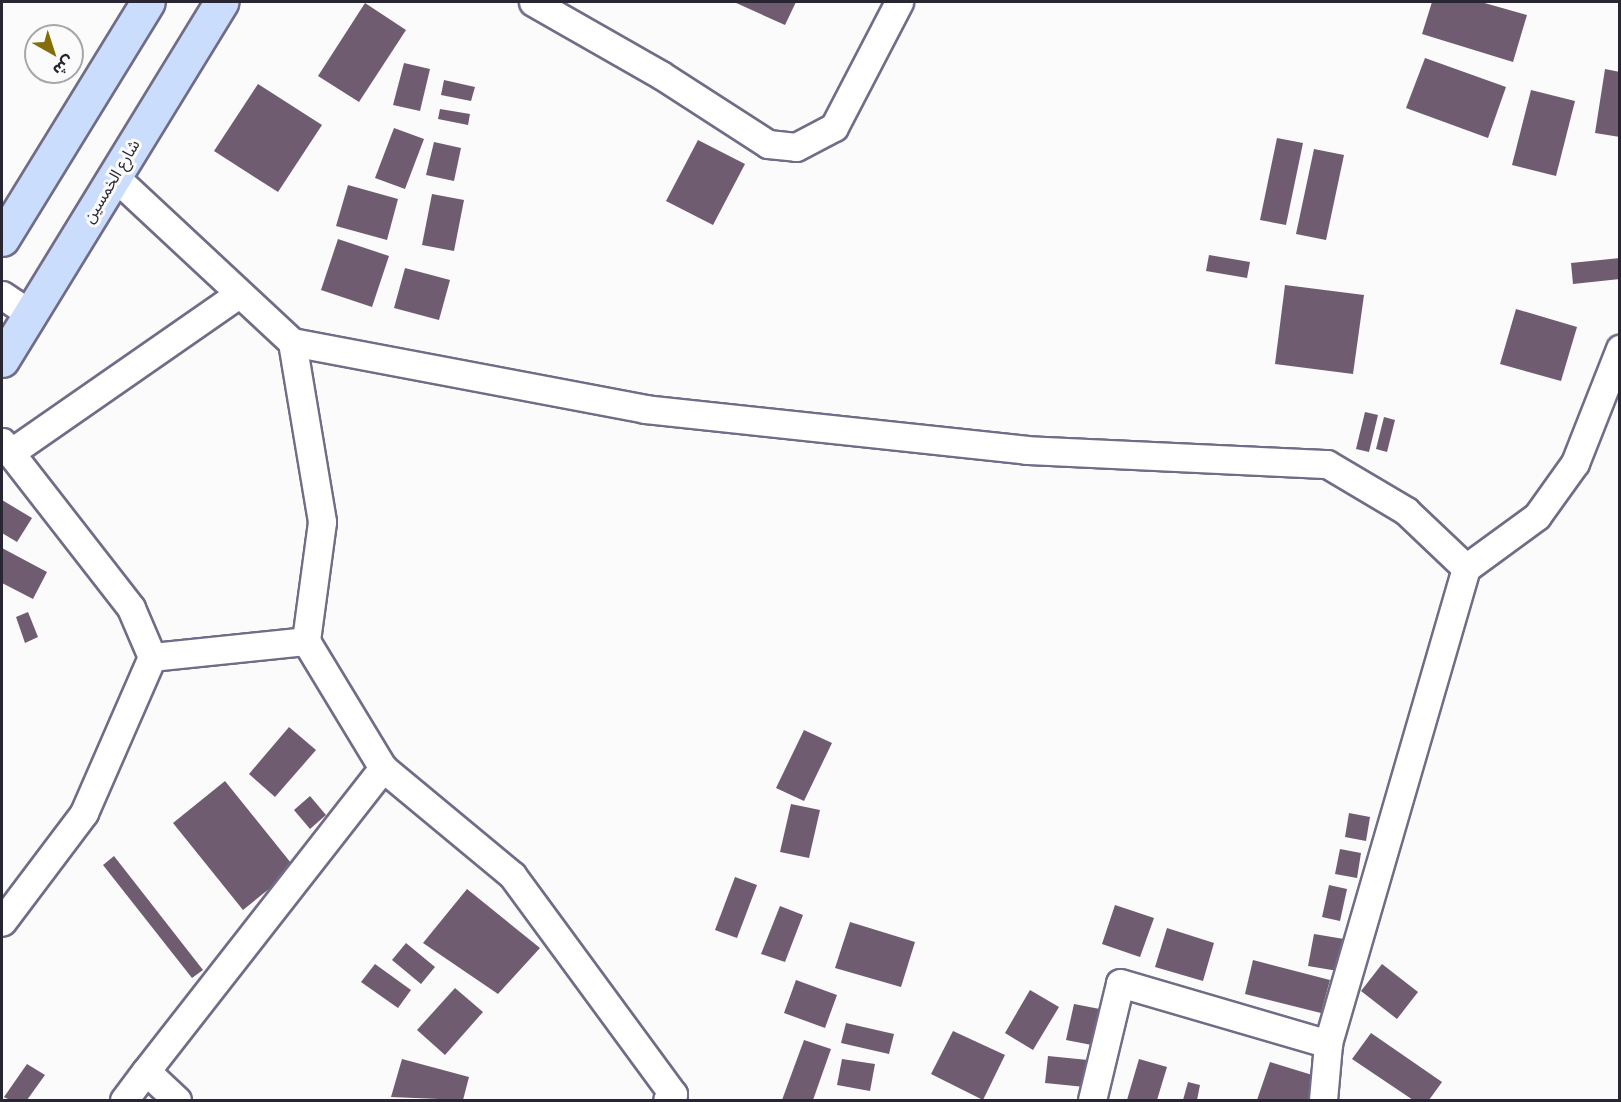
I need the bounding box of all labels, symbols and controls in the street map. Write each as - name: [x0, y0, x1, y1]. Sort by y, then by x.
- north arrow: [24, 24, 84, 84]
- text: ش: [49, 52, 80, 82]
- street label: شارع الخمسين: [79, 136, 143, 226]

